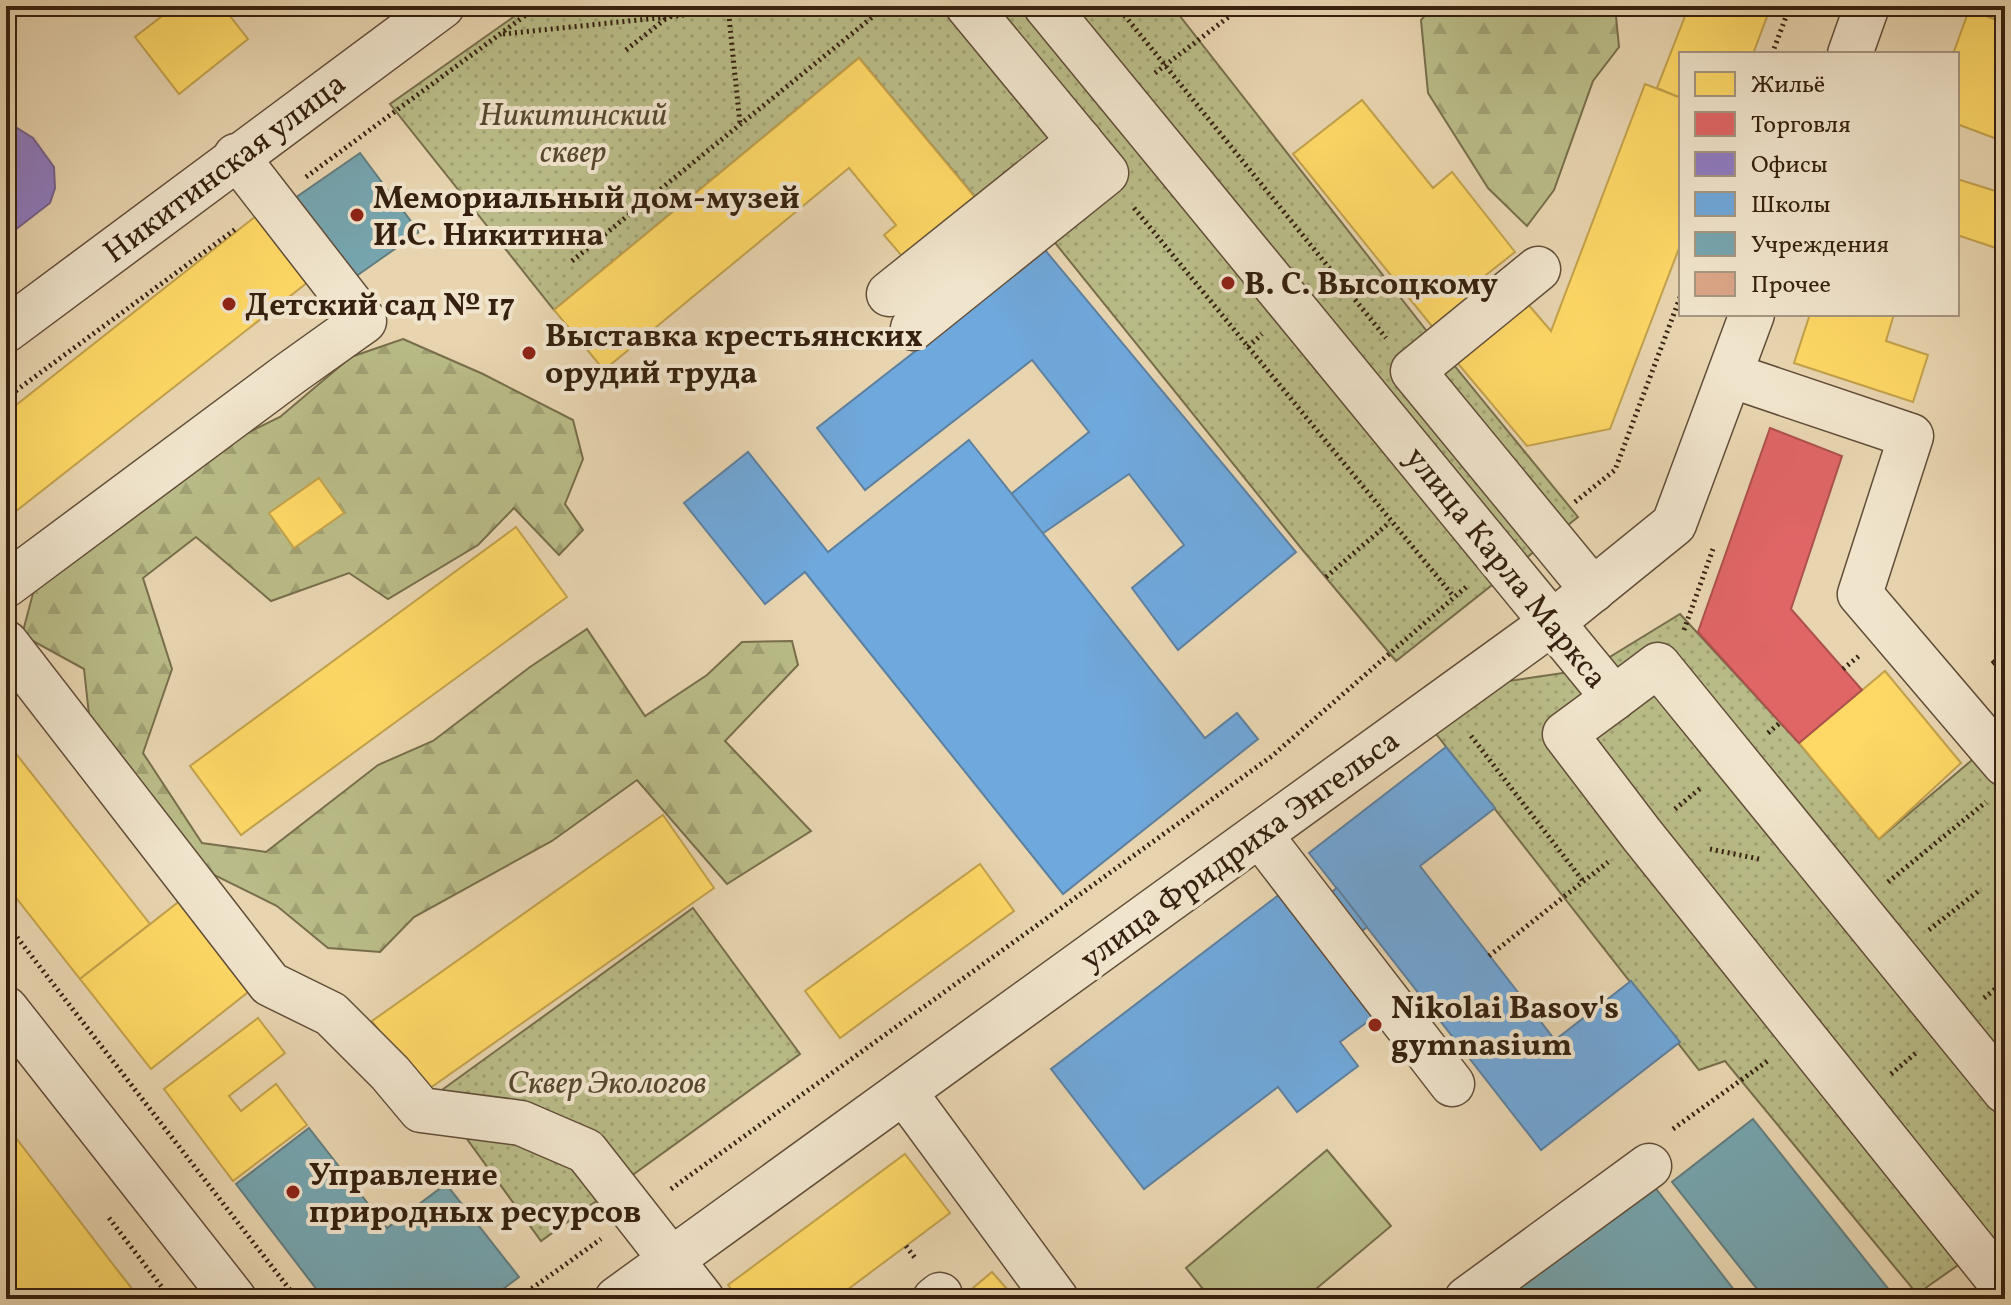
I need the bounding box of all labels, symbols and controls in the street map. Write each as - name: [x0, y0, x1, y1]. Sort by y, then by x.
- legend: [1679, 52, 1959, 316]
- street label: Никитинская улица: [95, 64, 356, 275]
- text: Жильё: [1751, 69, 1825, 103]
- park label: Никитинский сквер: [479, 95, 667, 176]
- text: Торговля: [1751, 109, 1851, 143]
- text: Офисы: [1751, 149, 1828, 183]
- place label: Мемориальный дом-музей И.С. Никитина: [373, 178, 800, 259]
- text: Школы: [1751, 189, 1831, 223]
- marker: Мемориальный дом-музей И.С. Никитина: [348, 206, 366, 224]
- text: Учреждения: [1751, 229, 1889, 263]
- place label: В. С. Высоцкому: [1244, 264, 1498, 308]
- text: Прочее: [1751, 269, 1831, 303]
- marker: В. С. Высоцкому: [1219, 274, 1237, 292]
- place label: Детский сад № 17: [245, 285, 515, 329]
- marker: Детский сад № 17: [220, 295, 238, 313]
- place label: Выставка крестьянских орудий труда: [545, 316, 923, 397]
- marker: Выставка крестьянских орудий труда: [520, 344, 538, 362]
- street label: улица Карла Маркса: [1393, 438, 1616, 699]
- street label: улица Фридриха Энгельса: [1072, 720, 1410, 982]
- place label: Nikolai Basov's gymnasium: [1391, 988, 1619, 1069]
- marker: Nikolai Basov's gymnasium: [1366, 1016, 1384, 1034]
- park label: Сквер Экологов: [507, 1063, 707, 1107]
- place label: Управление природных ресурсов: [309, 1155, 641, 1236]
- marker: Управление природных ресурсов: [284, 1183, 302, 1201]

